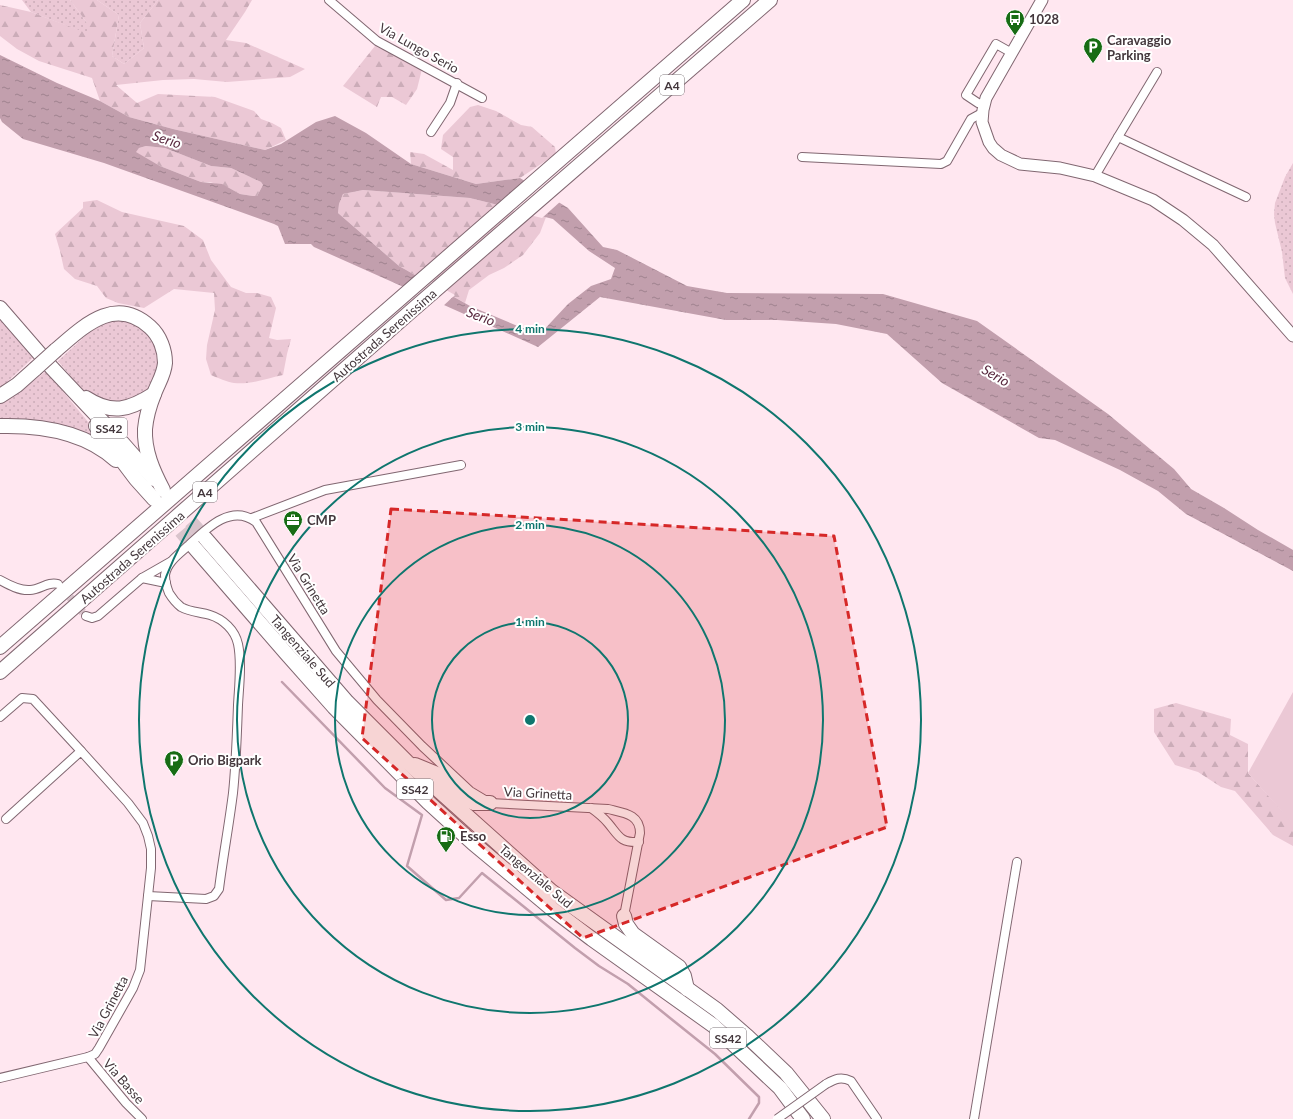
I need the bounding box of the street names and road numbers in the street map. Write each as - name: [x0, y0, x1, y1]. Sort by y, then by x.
- street label: Via Lungo Serio: [376, 19, 462, 77]
- road number: A4: [660, 75, 684, 95]
- street label: Autostrada Serenissima: [328, 285, 440, 385]
- road number: SS42: [91, 418, 127, 438]
- road number: A4: [193, 482, 217, 502]
- street label: Autostrada Serenissima: [76, 507, 188, 607]
- street label: Via Grinetta: [284, 551, 334, 617]
- street label: Tangenziale Sud: [267, 611, 339, 691]
- road number: SS42: [397, 779, 433, 799]
- street label: Via Grinetta: [503, 783, 573, 803]
- street label: Tangenziale Sud: [496, 841, 576, 911]
- street label: Via Grinetta: [85, 973, 131, 1041]
- road number: SS42: [710, 1028, 746, 1048]
- street label: Via Basse: [100, 1055, 148, 1107]

